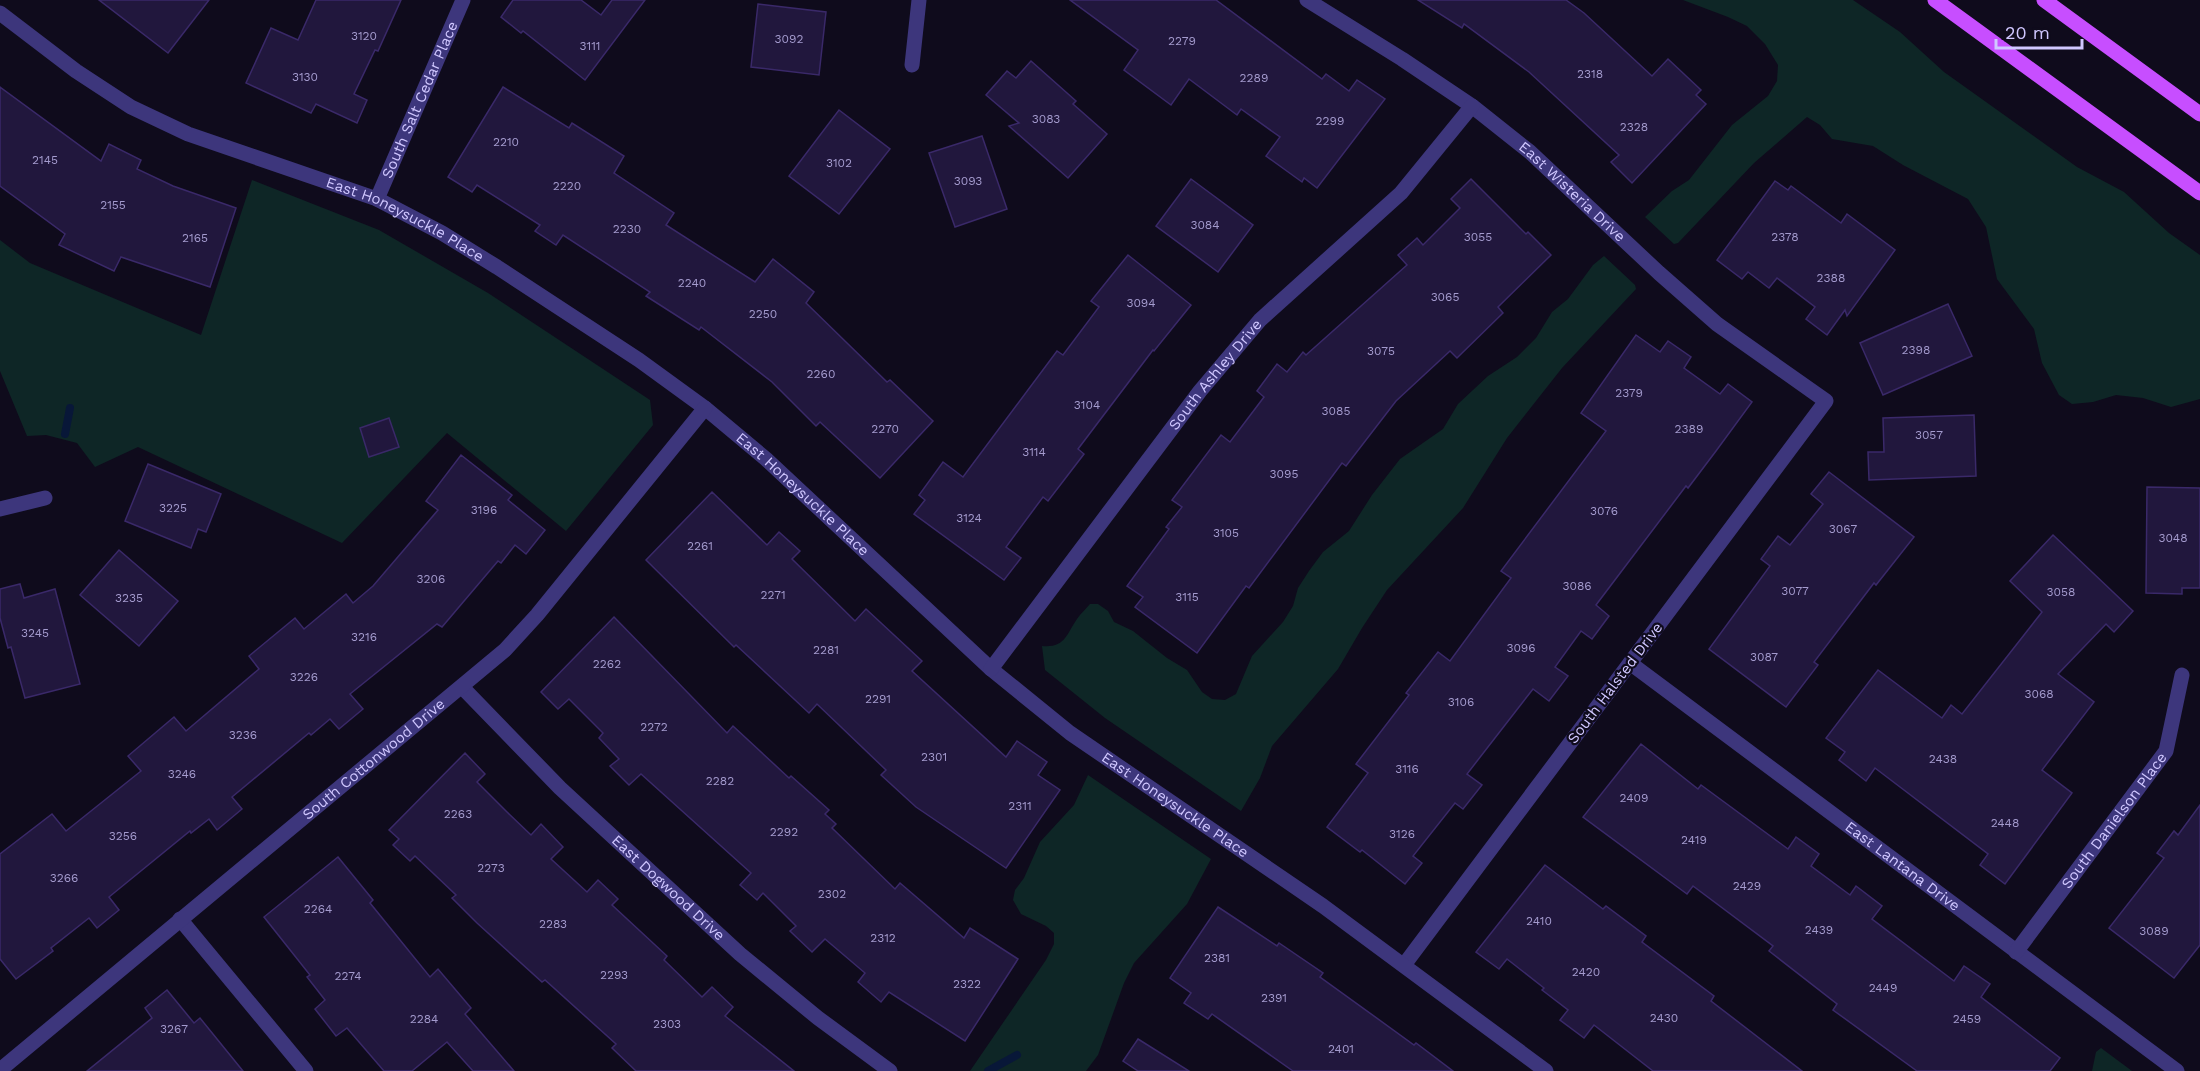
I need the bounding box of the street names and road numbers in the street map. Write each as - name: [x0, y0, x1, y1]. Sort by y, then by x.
- street label: South Salt Cedar Place: [378, 19, 462, 181]
- street label: East Wisteria Drive: [1515, 138, 1629, 246]
- street label: East Honeysuckle Place: [324, 173, 487, 266]
- street label: South Ashley Drive: [1165, 316, 1266, 434]
- street label: East Honeysuckle Place: [732, 429, 873, 560]
- street label: South Halsted Drive: [1564, 619, 1666, 747]
- street label: South Cottonwood Drive: [299, 695, 449, 824]
- street label: East Honeysuckle Place: [1098, 748, 1252, 862]
- street label: South Danielson Place: [2057, 749, 2171, 892]
- street label: East Lantana Drive: [1842, 818, 1964, 915]
- street label: East Dogwood Drive: [608, 831, 729, 944]

